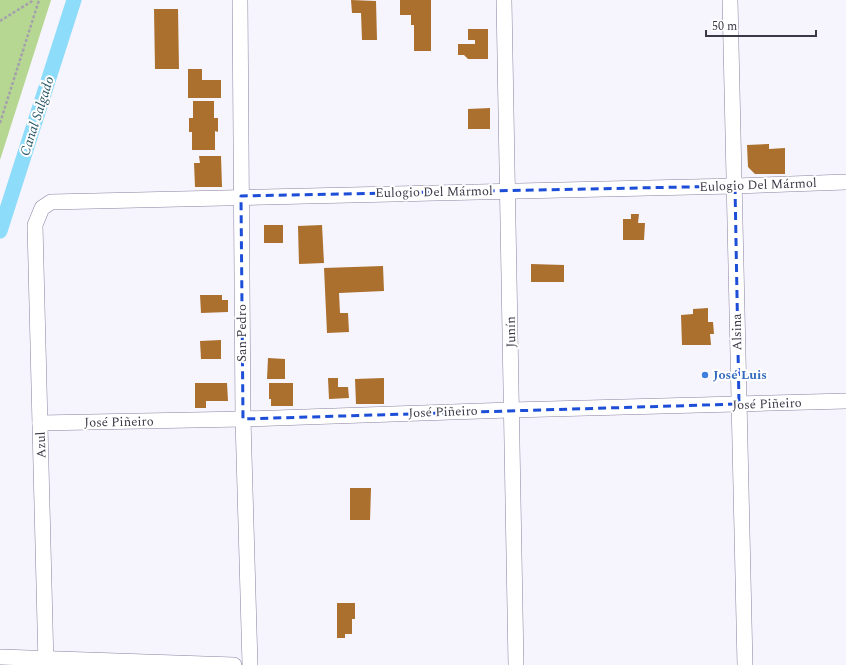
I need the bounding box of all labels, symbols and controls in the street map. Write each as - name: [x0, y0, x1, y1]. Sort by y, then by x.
- scale bar: [706, 12, 816, 38]
- text: 50 m: [712, 17, 737, 36]
- water label: Canal Salgado: [14, 73, 60, 159]
- street label: Eulogio Del Mármol: [699, 173, 817, 197]
- street label: Eulogio Del Mármol: [375, 181, 493, 203]
- street label: San Pedro: [232, 304, 252, 362]
- street label: Alsina: [727, 313, 747, 351]
- street label: Junín: [501, 316, 521, 348]
- place label: José Luis: [713, 365, 767, 385]
- marker: José Luis: [700, 370, 710, 380]
- street label: José Piñeiro: [732, 393, 802, 415]
- street label: José Piñeiro: [408, 401, 478, 423]
- street label: José Piñeiro: [84, 411, 154, 433]
- street label: Azul: [31, 431, 51, 459]

